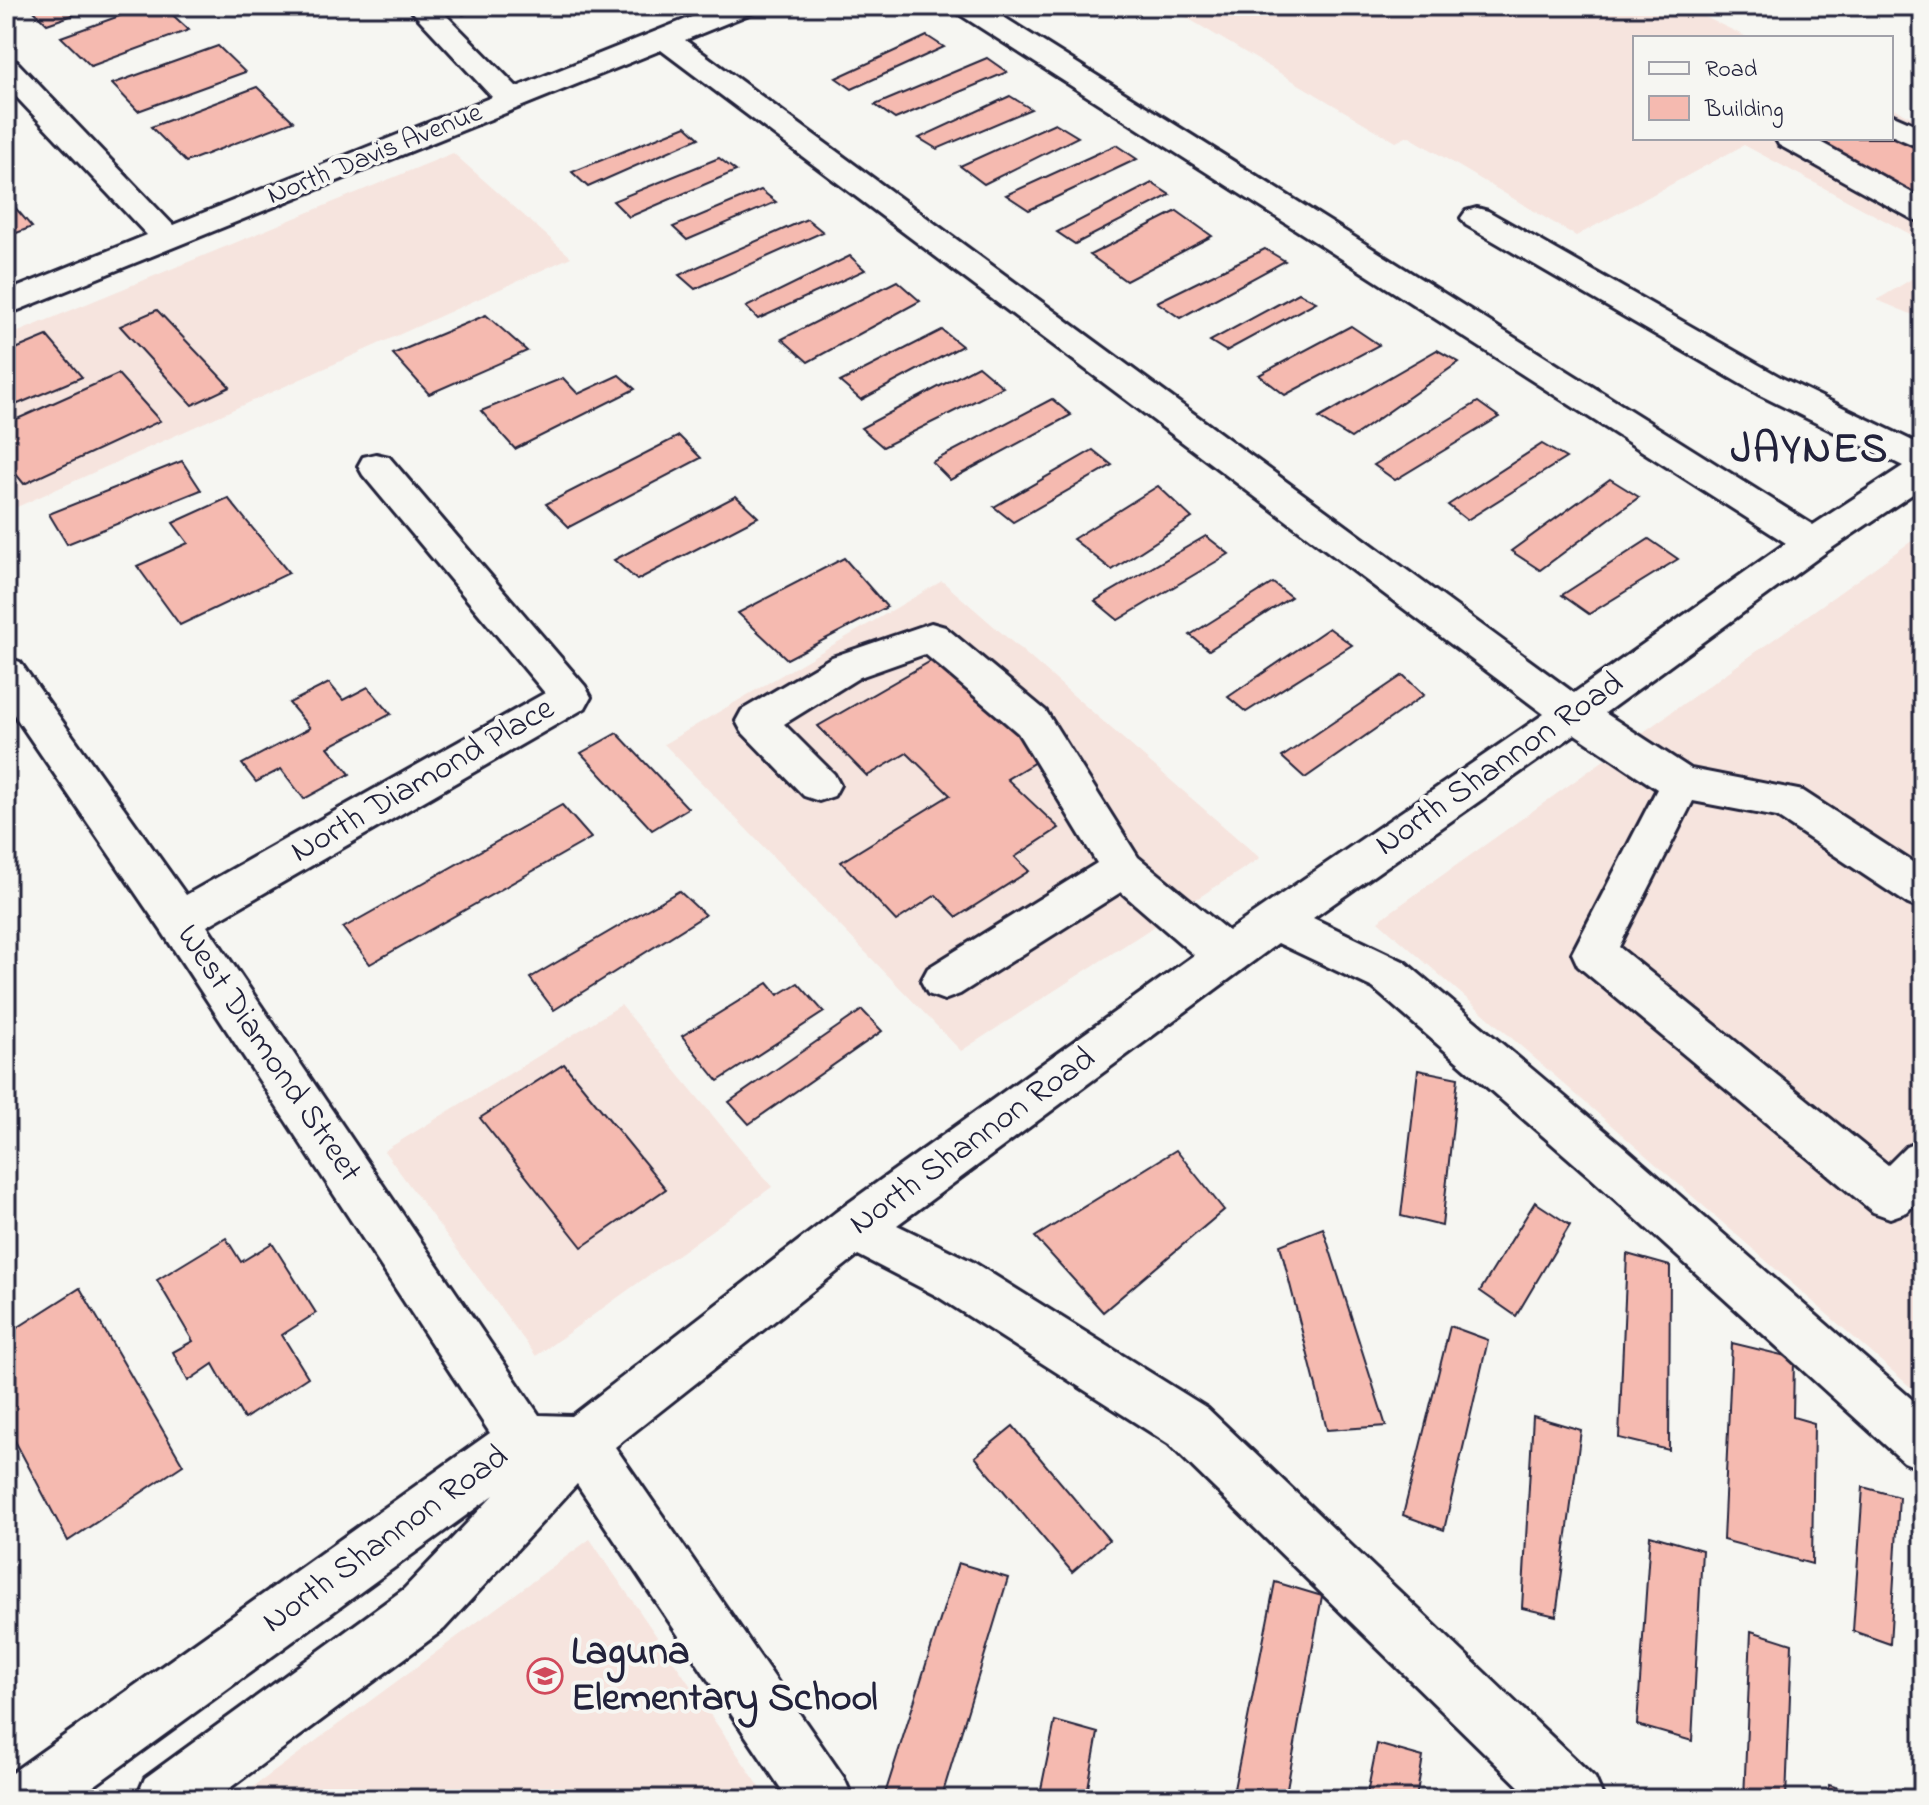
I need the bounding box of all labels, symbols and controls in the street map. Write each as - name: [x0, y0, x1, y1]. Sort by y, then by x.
- legend: [1633, 36, 1893, 140]
- text: Road: [1705, 53, 1758, 88]
- street label: North Davis Avenue: [261, 93, 489, 217]
- text: Building: [1704, 93, 1784, 128]
- district label: JAYNES: [1731, 420, 1889, 481]
- street label: North Shannon Road: [1365, 660, 1635, 870]
- street label: North Diamond Place: [282, 685, 565, 877]
- street label: West Diamond Street: [163, 915, 373, 1193]
- street label: North Shannon Road: [839, 1035, 1107, 1249]
- street label: North Shannon Road: [252, 1433, 520, 1647]
- place label: Laguna Elementary School: [571, 1624, 878, 1729]
- school or university icon: Laguna Elementary School: [526, 1657, 564, 1695]

